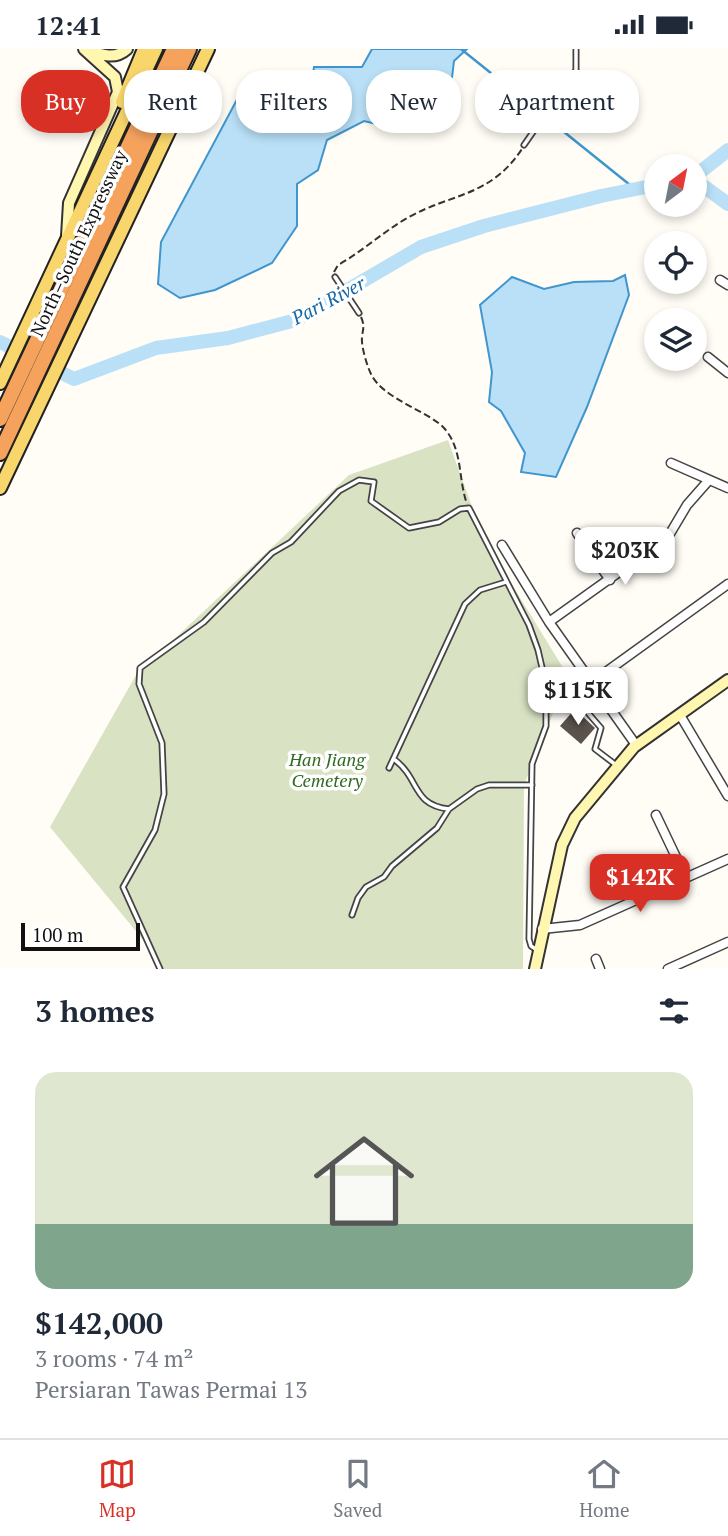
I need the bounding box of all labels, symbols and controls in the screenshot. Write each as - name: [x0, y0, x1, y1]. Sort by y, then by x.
- text: 12:41: [35, 8, 103, 42]
- chip: Buy: [21, 70, 110, 133]
- chip: Rent: [124, 70, 222, 133]
- chip: Filters: [236, 70, 352, 133]
- chip: New: [366, 70, 461, 133]
- chip: Apartment: [475, 70, 639, 133]
- street label: North–South Expressway: [24, 145, 132, 340]
- north arrow: [644, 154, 707, 217]
- map controls: [644, 154, 707, 371]
- button: locate: [644, 231, 707, 294]
- water label: Pari River: [286, 270, 370, 330]
- button: layers: [644, 308, 707, 371]
- pin: $203K: [576, 527, 674, 587]
- text: $203K: [591, 534, 659, 565]
- pin: $115K: [529, 667, 627, 727]
- text: $115K: [544, 674, 612, 705]
- park label: Han Jiang Cemetery: [288, 747, 366, 792]
- pin: $142K: [591, 855, 689, 914]
- text: $142K: [606, 861, 674, 892]
- scale bar: [21, 920, 140, 952]
- text: 100 m: [32, 922, 83, 947]
- text: 3 homes: [35, 991, 154, 1031]
- icon: filters: [655, 992, 693, 1030]
- icon: home: [301, 1118, 427, 1244]
- text: $142,000: [35, 1303, 163, 1343]
- text: 3 rooms · 74 m²: [35, 1343, 194, 1374]
- text: Persiaran Tawas Permai 13: [35, 1374, 308, 1405]
- tab: Map: [98, 1455, 136, 1522]
- tab: Saved: [333, 1455, 382, 1522]
- tab: Home: [579, 1455, 630, 1522]

